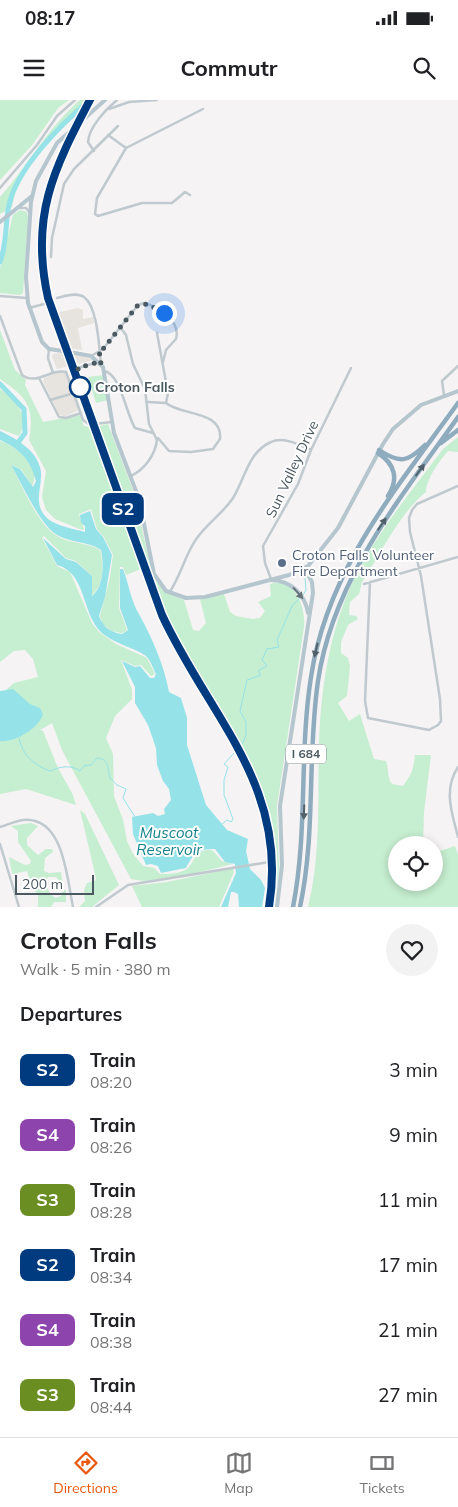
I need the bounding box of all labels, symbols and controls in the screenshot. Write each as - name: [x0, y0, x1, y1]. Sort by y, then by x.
- text: 08:17: [25, 6, 75, 30]
- icon: menu: [20, 54, 48, 82]
- text: Commutr: [181, 54, 277, 82]
- icon: search: [410, 54, 438, 82]
- your location: [152, 301, 177, 326]
- marker: Croton Falls: [69, 376, 91, 398]
- place label: Croton Falls: [95, 378, 175, 396]
- street label: Sun Valley Drive: [262, 418, 322, 520]
- one-way arrow: [415, 463, 425, 476]
- line badge: S2: [100, 493, 146, 525]
- text: S2: [112, 497, 134, 520]
- one-way arrow: [378, 517, 387, 531]
- place label: Croton Falls Volunteer Fire Department: [292, 546, 435, 580]
- marker: Croton Falls Volunteer Fire Department: [276, 557, 288, 569]
- one-way arrow: [292, 587, 304, 599]
- one-way arrow: [312, 642, 320, 657]
- road number: I 684: [286, 744, 326, 764]
- one-way arrow: [299, 804, 307, 820]
- water label: Muscoot Reservoir: [136, 823, 202, 859]
- map controls: [388, 836, 443, 891]
- button: locate: [388, 836, 443, 891]
- scale bar: [15, 872, 94, 895]
- text: 200 m: [22, 875, 63, 893]
- button: heart: [386, 924, 438, 976]
- text: Croton Falls: [20, 925, 157, 955]
- text: Walk · 5 min · 380 m: [20, 959, 171, 979]
- text: Departures: [20, 1002, 122, 1026]
- text: Train: [90, 1048, 136, 1072]
- text: S2: [36, 1058, 59, 1081]
- text: 3 min: [389, 1058, 438, 1082]
- text: 08:20: [90, 1072, 132, 1092]
- text: Train: [90, 1113, 136, 1137]
- text: S4: [36, 1123, 59, 1146]
- text: 9 min: [389, 1123, 438, 1147]
- text: 08:26: [90, 1137, 132, 1157]
- text: Train: [90, 1178, 136, 1202]
- text: S3: [36, 1188, 59, 1211]
- text: 11 min: [378, 1188, 438, 1212]
- text: 08:28: [90, 1202, 132, 1222]
- text: Train: [90, 1243, 136, 1267]
- text: S2: [36, 1253, 59, 1276]
- text: 17 min: [378, 1253, 438, 1277]
- text: 08:34: [90, 1267, 132, 1287]
- text: Train: [90, 1308, 136, 1332]
- text: S4: [36, 1318, 59, 1341]
- text: 21 min: [378, 1318, 438, 1342]
- text: 08:38: [90, 1332, 132, 1352]
- text: Train: [90, 1373, 136, 1397]
- text: S3: [36, 1383, 59, 1406]
- text: 27 min: [378, 1383, 438, 1407]
- text: 08:44: [90, 1397, 132, 1417]
- tab: Directions: [53, 1449, 118, 1497]
- tab: Map: [224, 1449, 253, 1497]
- tab: Tickets: [360, 1449, 405, 1497]

